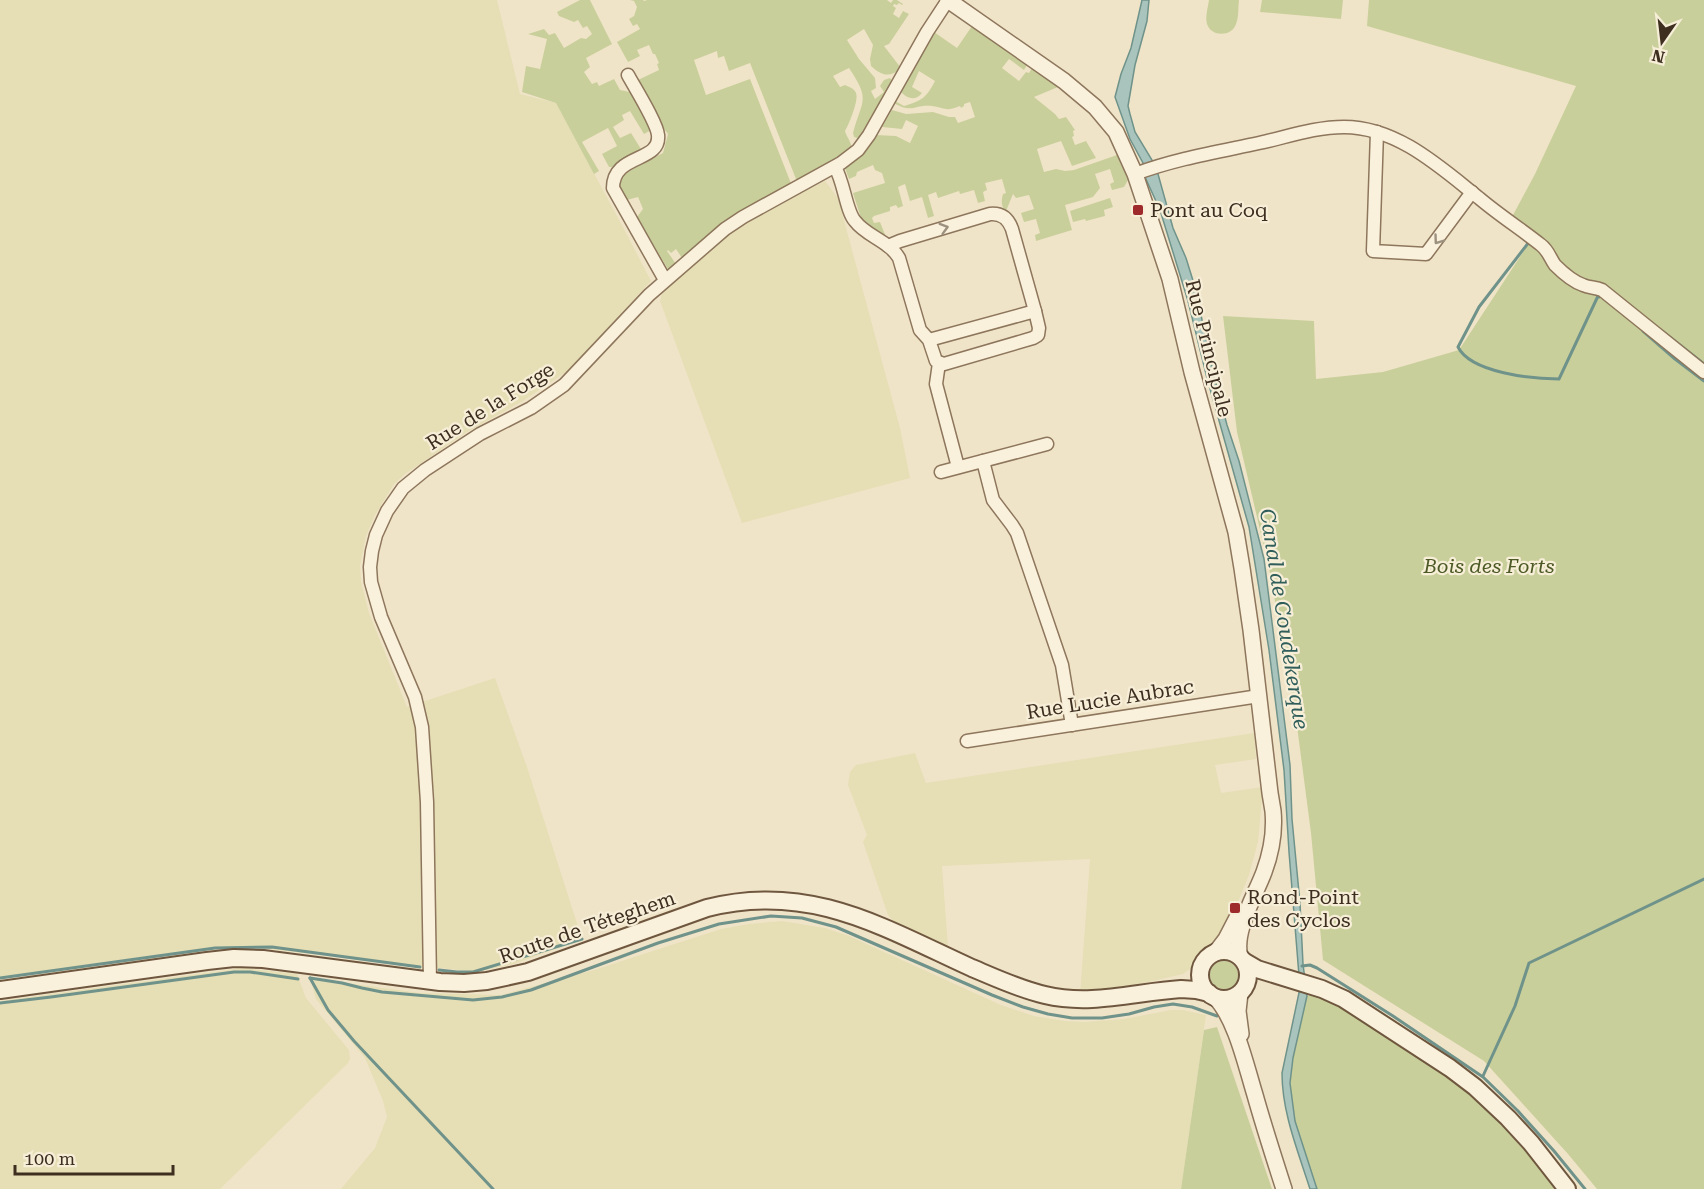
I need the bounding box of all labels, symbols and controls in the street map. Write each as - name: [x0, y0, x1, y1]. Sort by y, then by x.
- north arrow: [1632, 12, 1692, 72]
- text: N: [1650, 45, 1667, 67]
- place label: Pont au Coq: [1150, 198, 1268, 222]
- marker: Pont au Coq: [1131, 203, 1145, 217]
- one-way arrow: [938, 223, 948, 235]
- one-way arrow: [1434, 233, 1445, 244]
- street label: Rue Principale: [1180, 277, 1238, 419]
- street label: Rue de la Forge: [422, 357, 558, 455]
- water label: Canal de Coudekerque: [1255, 507, 1313, 731]
- park label: Bois des Forts: [1422, 554, 1555, 578]
- street label: Rue Lucie Aubrac: [1024, 674, 1196, 724]
- place label: Rond-Point des Cyclos: [1247, 885, 1359, 932]
- street label: Route de Téteghem: [496, 886, 678, 968]
- marker: Rond-Point des Cyclos: [1228, 901, 1242, 915]
- scale bar: [15, 1138, 172, 1176]
- text: 100 m: [24, 1148, 75, 1169]

